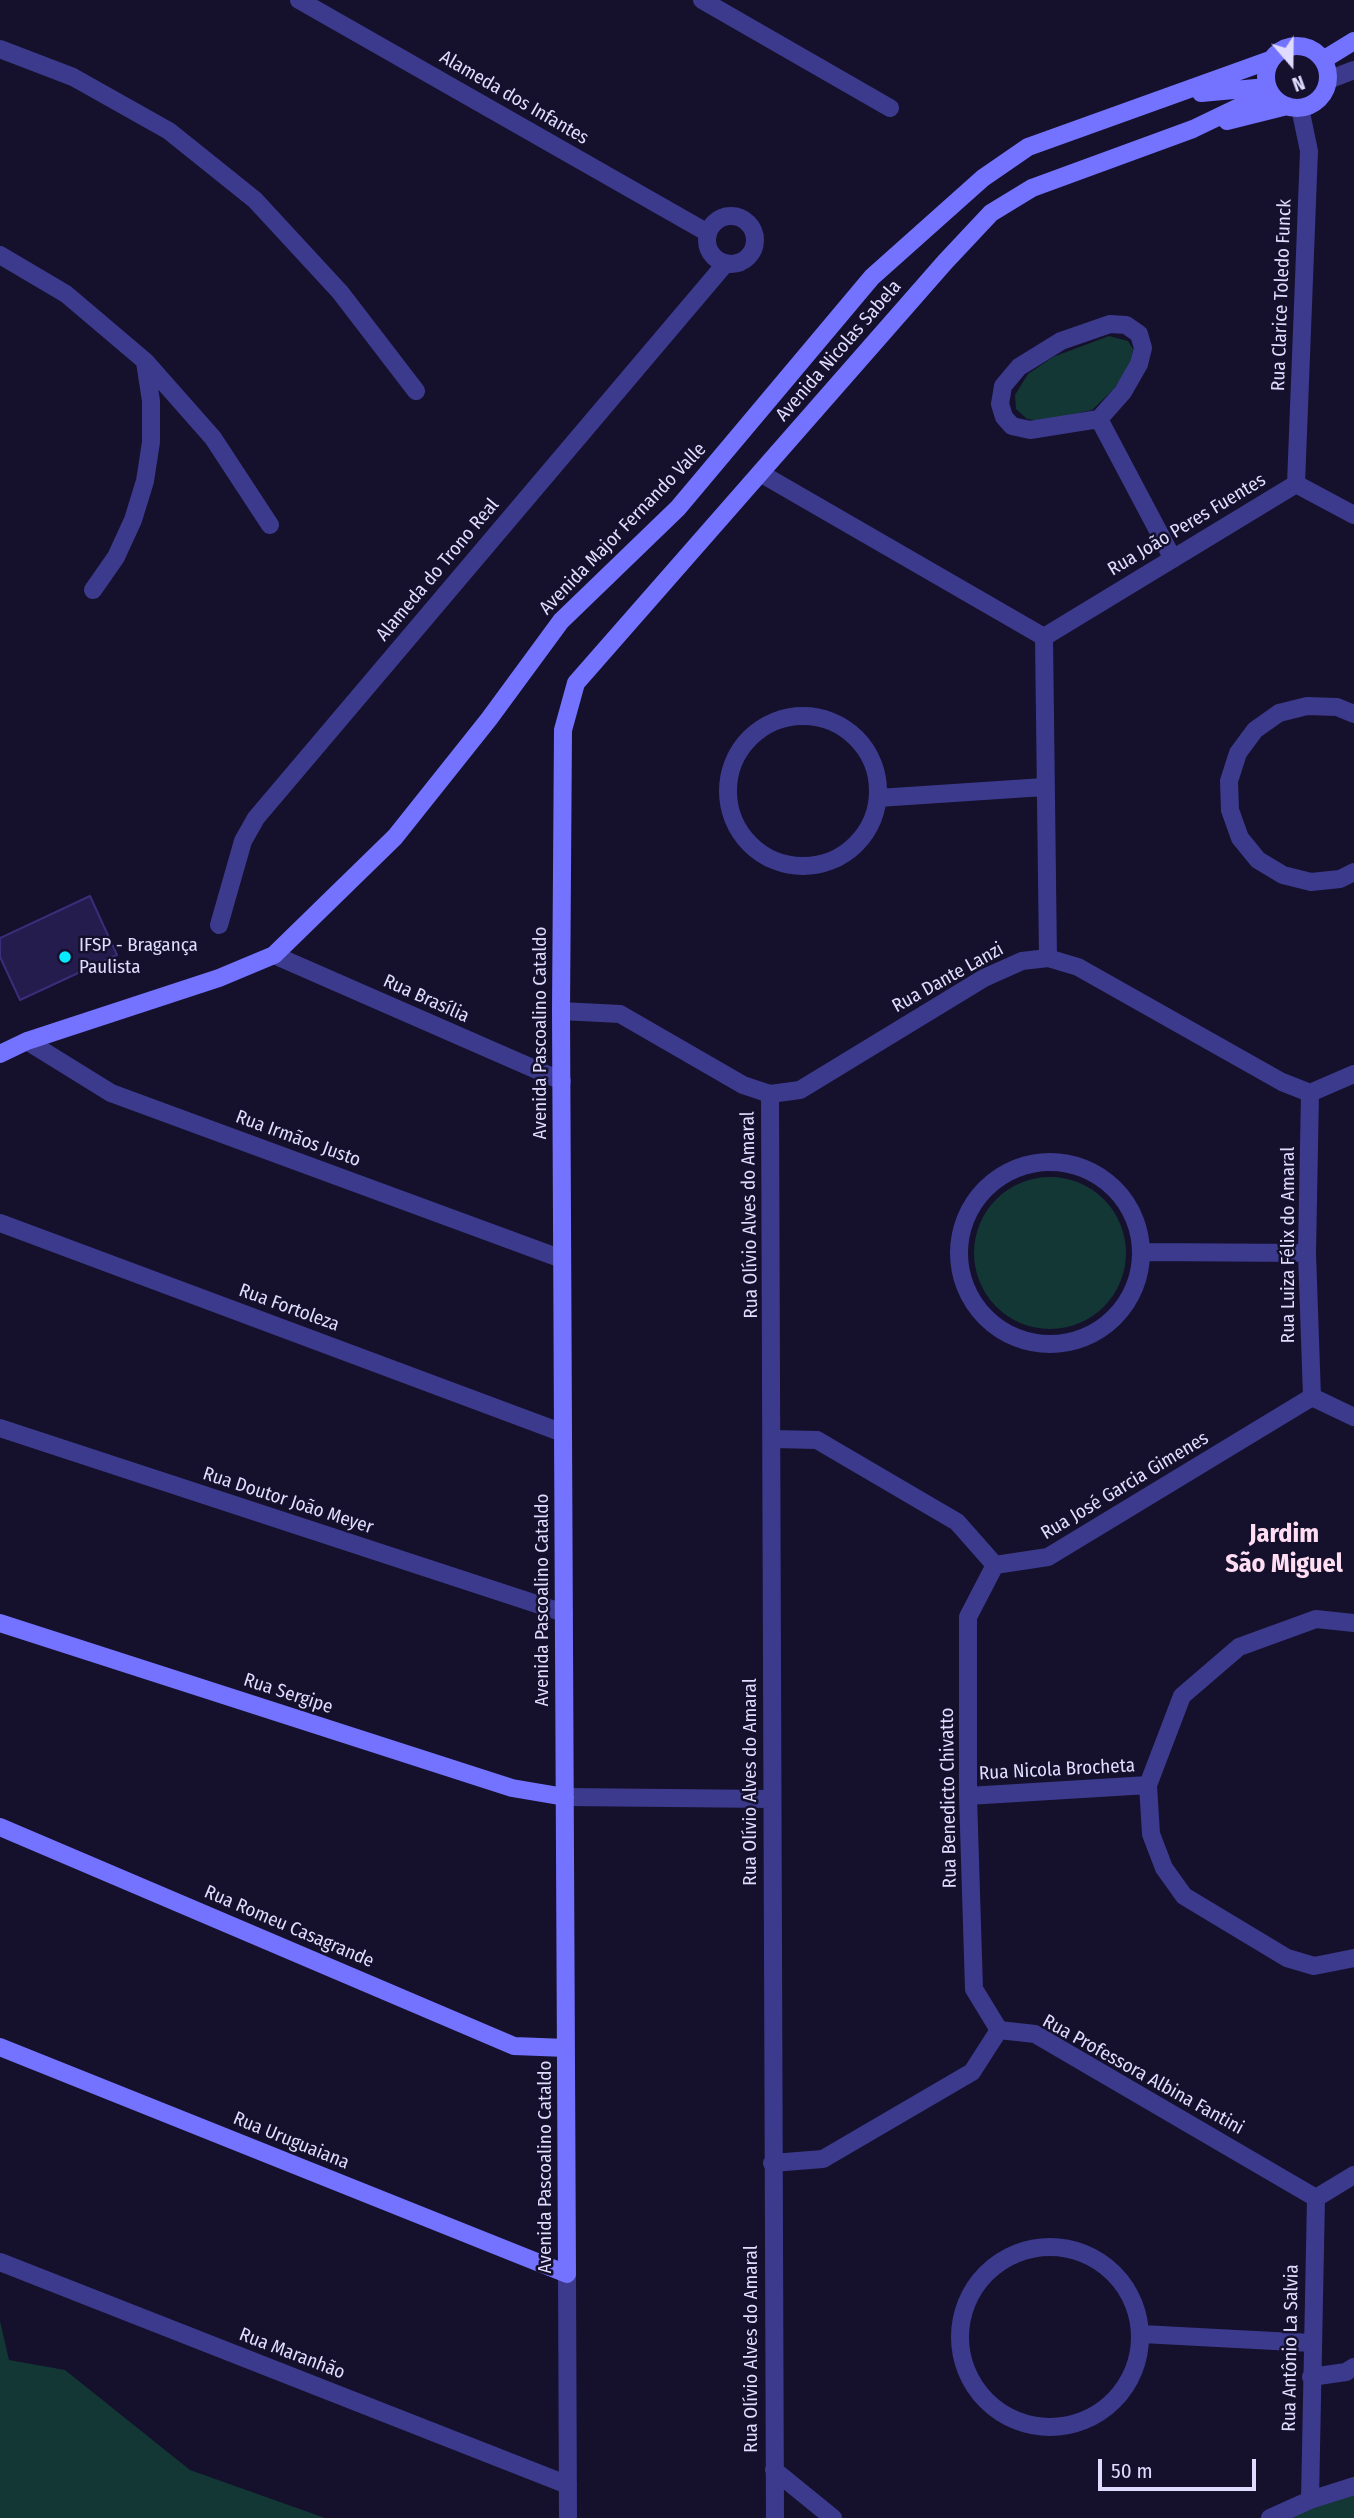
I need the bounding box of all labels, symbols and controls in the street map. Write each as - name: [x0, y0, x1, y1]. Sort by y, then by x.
- north arrow: [1256, 28, 1326, 98]
- street label: Alameda dos Infantes: [436, 46, 592, 150]
- text: N: [1289, 70, 1308, 96]
- street label: Rua Clarice Toledo Funck: [1267, 199, 1297, 391]
- street label: Avenida Nicolas Sabela: [771, 276, 907, 426]
- street label: Avenida Major Fernando Valle: [535, 438, 711, 620]
- street label: Rua João Peres Fuentes: [1104, 469, 1270, 581]
- street label: Alameda do Trono Real: [372, 494, 504, 646]
- street label: Avenida Pascoalino Cataldo: [530, 927, 552, 1139]
- place label: IFSP - Bragança Paulista: [79, 935, 198, 979]
- street label: Rua Dante Lanzi: [888, 938, 1008, 1018]
- marker: IFSP - Bragança Paulista: [57, 949, 73, 965]
- street label: Rua Brasília: [379, 970, 473, 1028]
- street label: Rua Irmãos Justo: [232, 1106, 364, 1172]
- street label: Rua Olívio Alves do Amaral: [737, 1111, 763, 1319]
- street label: Rua Luiza Félix do Amaral: [1278, 1147, 1300, 1343]
- street label: Rua Fortoleza: [236, 1279, 342, 1337]
- street label: Rua José Garcia Gimenes: [1037, 1427, 1213, 1545]
- street label: Rua Doutor João Meyer: [200, 1463, 376, 1539]
- street label: Avenida Pascoalino Cataldo: [532, 1494, 554, 1706]
- district label: Jardim São Miguel: [1225, 1519, 1343, 1580]
- street label: Rua Sergipe: [241, 1669, 335, 1719]
- street label: Rua Olívio Alves do Amaral: [740, 1678, 762, 1886]
- street label: Rua Benedicto Chivatto: [936, 1707, 962, 1889]
- street label: Rua Nicola Brocheta: [978, 1755, 1136, 1785]
- street label: Rua Romeu Casagrande: [201, 1881, 377, 1973]
- street label: Rua Professora Albina Fantini: [1038, 2010, 1248, 2140]
- street label: Avenida Pascoalino Cataldo: [535, 2061, 557, 2273]
- street label: Rua Uruguaiana: [230, 2107, 352, 2175]
- street label: Rua Olívio Alves do Amaral: [741, 2245, 763, 2453]
- street label: Rua Antônio La Salvia: [1278, 2264, 1304, 2432]
- street label: Rua Maranhão: [236, 2323, 348, 2385]
- scale bar: [1102, 2444, 1260, 2488]
- text: 50 m: [1111, 2458, 1153, 2484]

